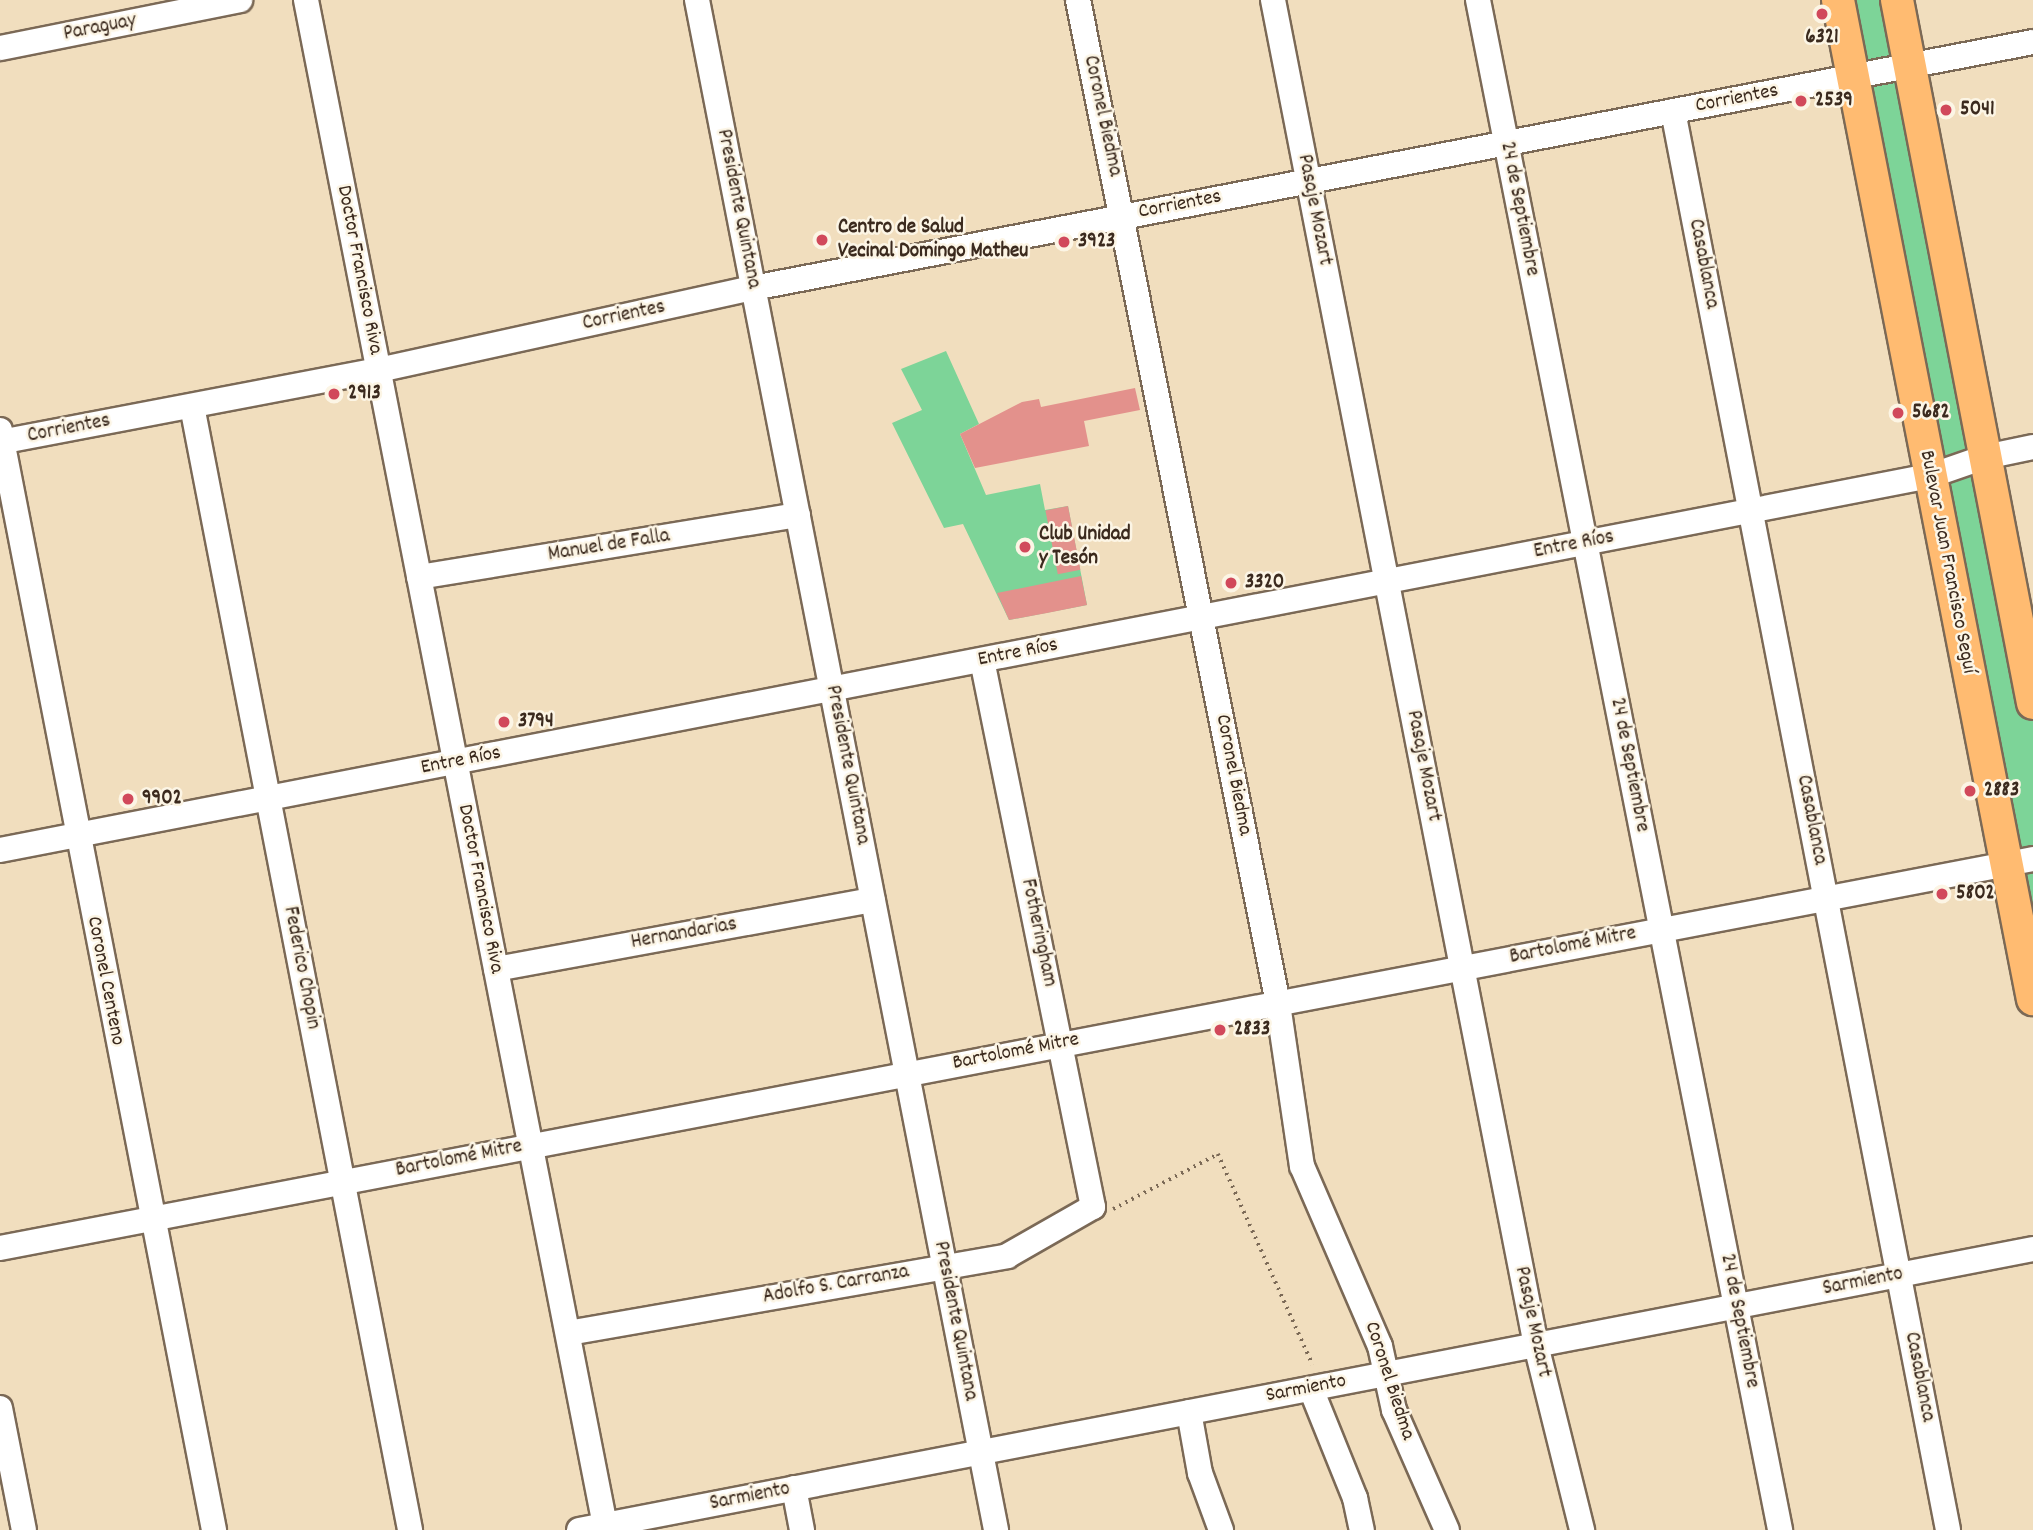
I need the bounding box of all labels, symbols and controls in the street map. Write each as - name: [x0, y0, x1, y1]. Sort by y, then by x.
- marker: 6321: [1814, 6, 1830, 22]
- street label: Paraguay: [61, 9, 139, 47]
- place label: 6321: [1805, 25, 1839, 51]
- street label: Coronel Biedma: [1077, 53, 1127, 179]
- street label: Corrientes: [1693, 79, 1781, 119]
- place label: 2539: [1815, 88, 1853, 114]
- marker: 2539: [1793, 93, 1809, 109]
- place label: 5041: [1960, 97, 1994, 123]
- marker: 5041: [1938, 102, 1954, 118]
- street label: Presidente Quintana: [710, 127, 766, 291]
- street label: 24 de Septiembre: [1494, 140, 1544, 278]
- street label: Pasaje Mozart: [1291, 152, 1337, 268]
- street label: Doctor Francisco Riva: [330, 183, 388, 357]
- street label: Corrientes: [1136, 185, 1224, 225]
- place label: Centro de Salud Vecinal Domingo Matheu: [838, 215, 1028, 265]
- street label: Casablanca: [1682, 217, 1724, 311]
- place label: 3923: [1078, 229, 1115, 255]
- marker: Centro de Salud Vecinal Domingo Matheu: [812, 230, 832, 250]
- marker: 3923: [1056, 234, 1072, 250]
- street label: Corrientes: [580, 295, 668, 337]
- place label: 2913: [348, 381, 381, 407]
- marker: 2913: [326, 386, 342, 402]
- place label: 5682: [1912, 400, 1950, 426]
- marker: 5682: [1890, 405, 1906, 421]
- street label: Corrientes: [25, 409, 113, 449]
- street label: Bulevar Juan Francisco Seguí: [1913, 448, 1981, 676]
- place label: Club Unidad y Tesón: [1039, 522, 1131, 572]
- street label: Manuel de Falla: [546, 524, 672, 568]
- street label: Entre Ríos: [1532, 525, 1616, 565]
- marker: Club Unidad y Tesón: [1017, 539, 1033, 555]
- place label: 3320: [1245, 570, 1284, 596]
- marker: 3320: [1223, 575, 1239, 591]
- street label: Entre Ríos: [976, 633, 1060, 673]
- street label: Presidente Quintana: [819, 683, 875, 847]
- street label: 24 de Septiembre: [1604, 696, 1654, 834]
- street label: Pasaje Mozart: [1400, 708, 1446, 824]
- place label: 3794: [518, 709, 554, 735]
- street label: Coronel Biedma: [1209, 712, 1257, 838]
- marker: 3794: [496, 714, 512, 730]
- street label: Entre Ríos: [419, 741, 503, 781]
- street label: Casablanca: [1790, 773, 1832, 867]
- place label: 2883: [1984, 778, 2019, 804]
- marker: 2883: [1962, 783, 1978, 799]
- place label: 9902: [142, 786, 182, 812]
- marker: 9902: [120, 791, 136, 807]
- street label: Doctor Francisco Riva: [451, 802, 509, 976]
- street label: Fotheringham: [1014, 877, 1062, 989]
- place label: 5802: [1956, 881, 1995, 907]
- marker: 5802: [1934, 886, 1950, 902]
- street label: Federico Chopin: [277, 904, 325, 1032]
- street label: Hernandarias: [629, 912, 739, 956]
- street label: Coronel Centeno: [80, 914, 130, 1048]
- street label: Bartolomé Mitre: [1508, 921, 1638, 971]
- place label: 2833: [1234, 1017, 1270, 1043]
- marker: 2833: [1212, 1022, 1228, 1038]
- street label: Bartolomé Mitre: [951, 1027, 1081, 1077]
- street label: Bartolomé Mitre: [394, 1134, 524, 1184]
- street label: Presidente Quintana: [927, 1239, 983, 1403]
- street label: 24 de Septiembre: [1714, 1252, 1764, 1390]
- street label: Adolfo S. Carranza: [761, 1260, 911, 1310]
- street label: Sarmiento: [1821, 1262, 1905, 1302]
- street label: Pasaje Mozart: [1508, 1264, 1556, 1380]
- street label: Coronel Biedma: [1358, 1319, 1420, 1443]
- street label: Casablanca: [1898, 1330, 1940, 1424]
- street label: Sarmiento: [1264, 1369, 1348, 1409]
- street label: Sarmiento: [708, 1477, 792, 1517]

